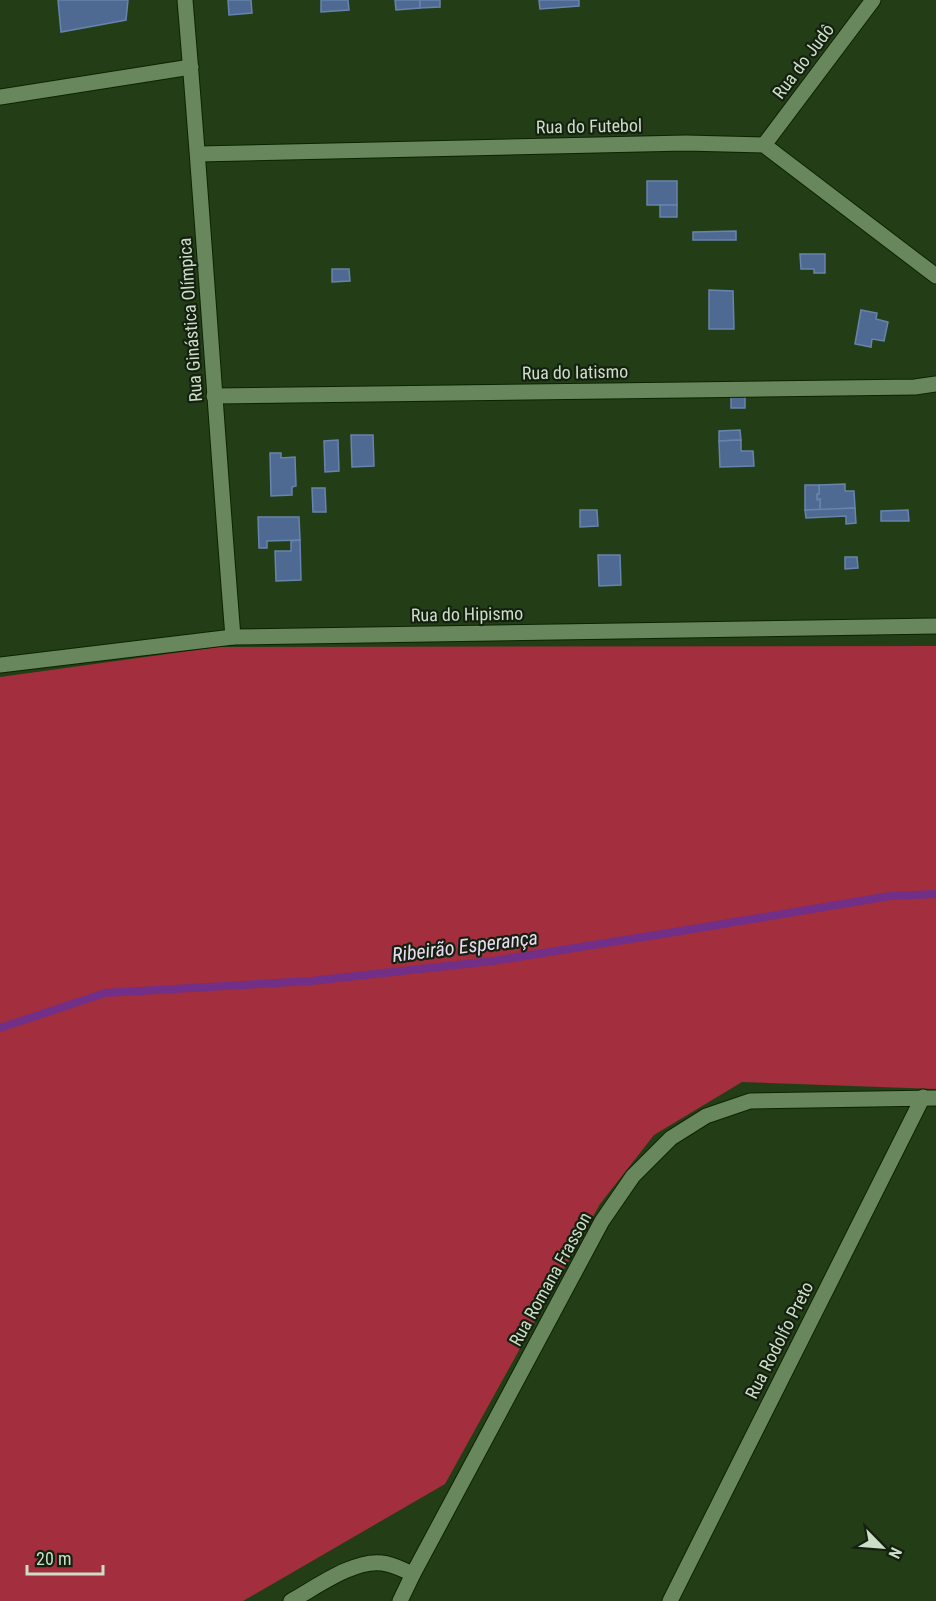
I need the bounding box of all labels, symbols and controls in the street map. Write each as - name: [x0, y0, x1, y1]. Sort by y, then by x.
- street label: Rua do Judô: [768, 19, 838, 103]
- street label: Rua do Futebol: [536, 115, 642, 137]
- street label: Rua Ginástica Olímpica: [174, 237, 206, 403]
- street label: Rua do Iatismo: [522, 361, 628, 383]
- street label: Rua do Hipismo: [411, 603, 523, 625]
- water label: Ribeirão Esperança: [391, 925, 539, 967]
- street label: Rua Romana Frasson: [505, 1208, 595, 1350]
- street label: Rua Rodolfo Preto: [740, 1278, 818, 1402]
- north arrow: [852, 1517, 912, 1577]
- scale bar: [27, 1538, 104, 1576]
- text: N: [884, 1545, 906, 1562]
- text: 20 m: [36, 1548, 71, 1569]

